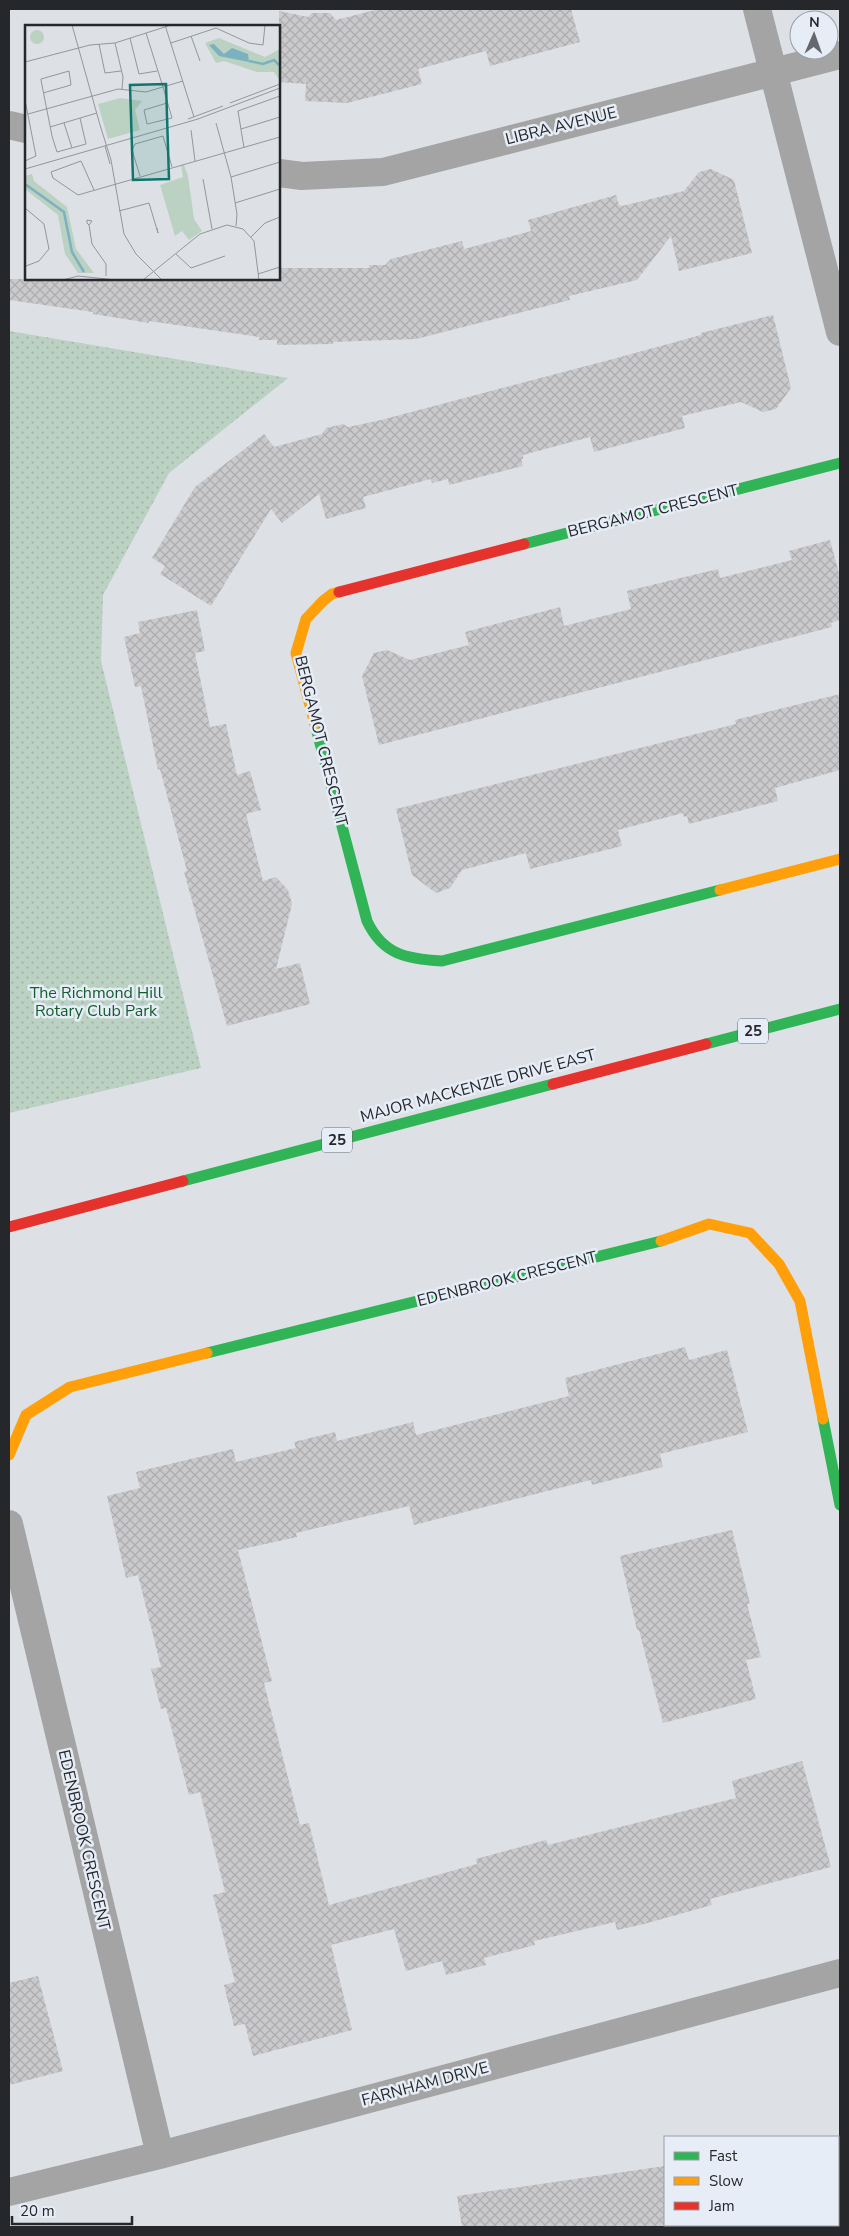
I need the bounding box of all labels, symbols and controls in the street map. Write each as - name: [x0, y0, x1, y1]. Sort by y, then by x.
- north arrow: [789, 10, 839, 60]
- text: N: [809, 13, 820, 32]
- inset map: [25, 25, 280, 280]
- street label: LIBRA AVENUE: [503, 102, 619, 150]
- street label: BERGAMOT CRESCENT: [565, 479, 741, 543]
- street label: BERGAMOT CRESCENT: [289, 653, 353, 829]
- park label: The Richmond Hill Rotary Club Park: [30, 982, 163, 1022]
- road number: 25: [738, 1018, 768, 1044]
- street label: MAJOR MACKENZIE DRIVE EAST: [358, 1044, 599, 1128]
- road number: 25: [322, 1128, 352, 1152]
- street label: EDENBROOK CRESCENT: [415, 1246, 600, 1312]
- street label: EDENBROOK CRESCENT: [53, 1748, 116, 1933]
- street label: FARNHAM DRIVE: [359, 2056, 491, 2112]
- legend: [664, 2136, 839, 2226]
- text: Fast: [709, 2146, 738, 2166]
- text: Slow: [709, 2171, 744, 2191]
- scale bar: [12, 2194, 132, 2226]
- text: Jam: [708, 2196, 735, 2216]
- text: 20 m: [20, 2201, 55, 2221]

